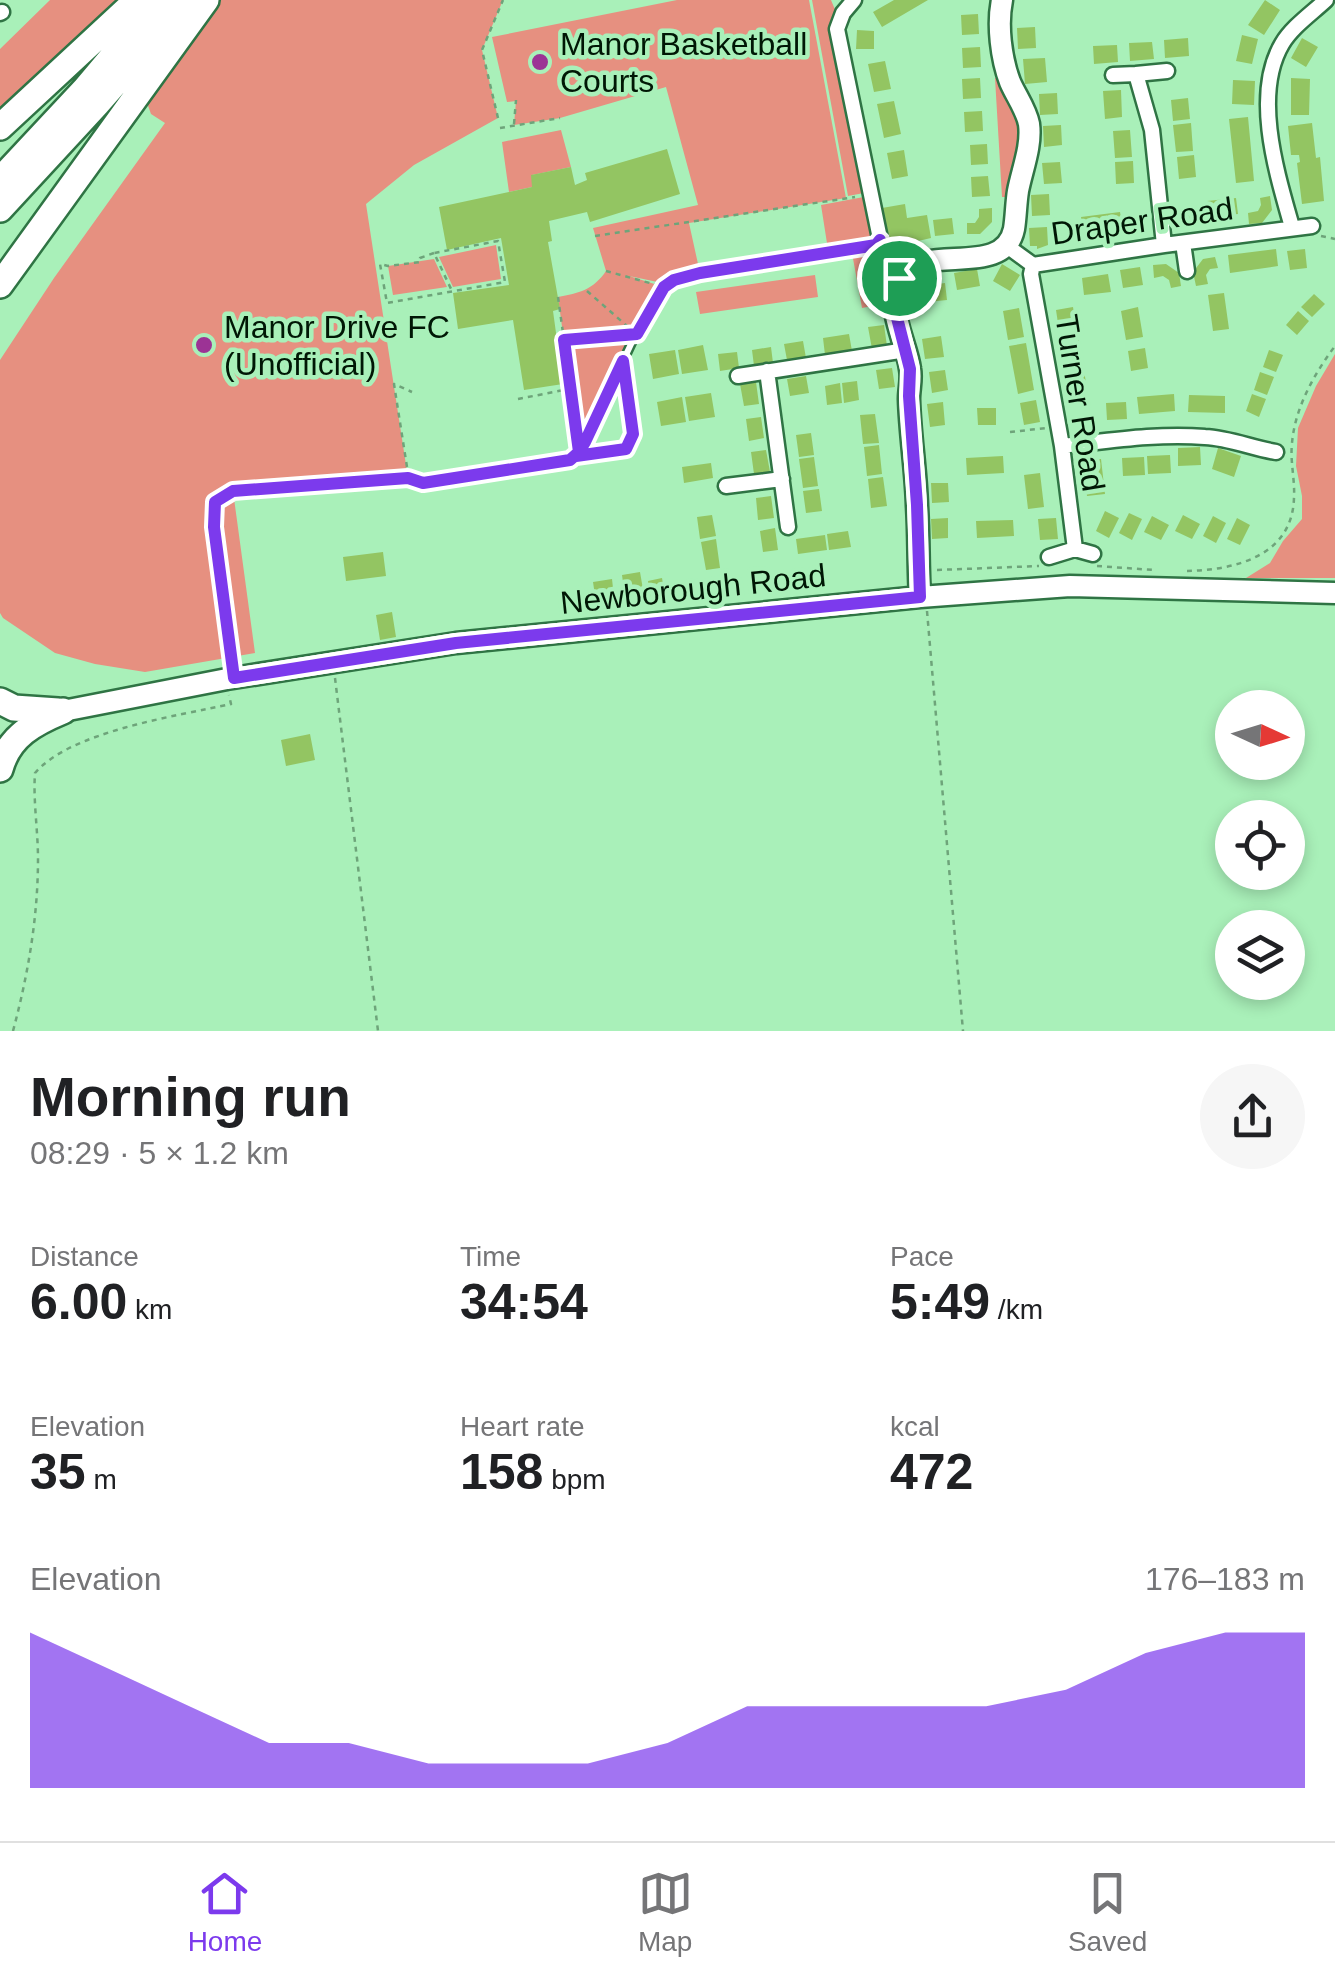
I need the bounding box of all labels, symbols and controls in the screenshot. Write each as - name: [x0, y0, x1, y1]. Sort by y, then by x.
- place label: Manor Basketball Courts: [560, 26, 807, 99]
- marker: Manor Basketball Courts: [529, 51, 551, 73]
- street label: Draper Road: [1049, 190, 1235, 252]
- pin: [857, 236, 942, 321]
- icon: arrive: [872, 251, 927, 306]
- place label: Manor Drive FC (Unofficial): [224, 309, 450, 382]
- street label: Turner Road: [1048, 312, 1112, 494]
- marker: Manor Drive FC (Unofficial): [193, 334, 215, 356]
- street label: Newborough Road: [558, 557, 828, 621]
- north arrow: [1215, 690, 1305, 780]
- map controls: [1215, 690, 1305, 1000]
- button: locate: [1215, 800, 1305, 890]
- button: layers: [1215, 910, 1305, 1000]
- button: share: [1200, 1064, 1305, 1169]
- text: Morning run: [30, 1066, 351, 1128]
- text: 08:29 · 5 × 1.2 km: [30, 1135, 289, 1171]
- text: Distance: [30, 1241, 139, 1272]
- text: Time: [460, 1241, 521, 1272]
- text: Pace: [890, 1241, 954, 1272]
- text: 6.00: [30, 1274, 127, 1330]
- text: 34:54: [460, 1274, 588, 1330]
- text: 5:49: [890, 1274, 990, 1330]
- text: km: [127, 1294, 172, 1325]
- text: /km: [990, 1294, 1043, 1325]
- text: Elevation: [30, 1411, 145, 1442]
- text: Heart rate: [460, 1411, 585, 1442]
- text: kcal: [890, 1411, 940, 1442]
- text: 35: [30, 1444, 86, 1500]
- text: 158: [460, 1444, 543, 1500]
- text: 472: [890, 1444, 973, 1500]
- text: m: [86, 1464, 117, 1495]
- text: bpm: [543, 1464, 606, 1495]
- text: Elevation: [30, 1561, 162, 1597]
- text: 176–183 m: [1145, 1561, 1305, 1597]
- tab: Home: [188, 1866, 262, 1958]
- tab: Map: [638, 1866, 693, 1958]
- tab: Saved: [1068, 1866, 1147, 1958]

